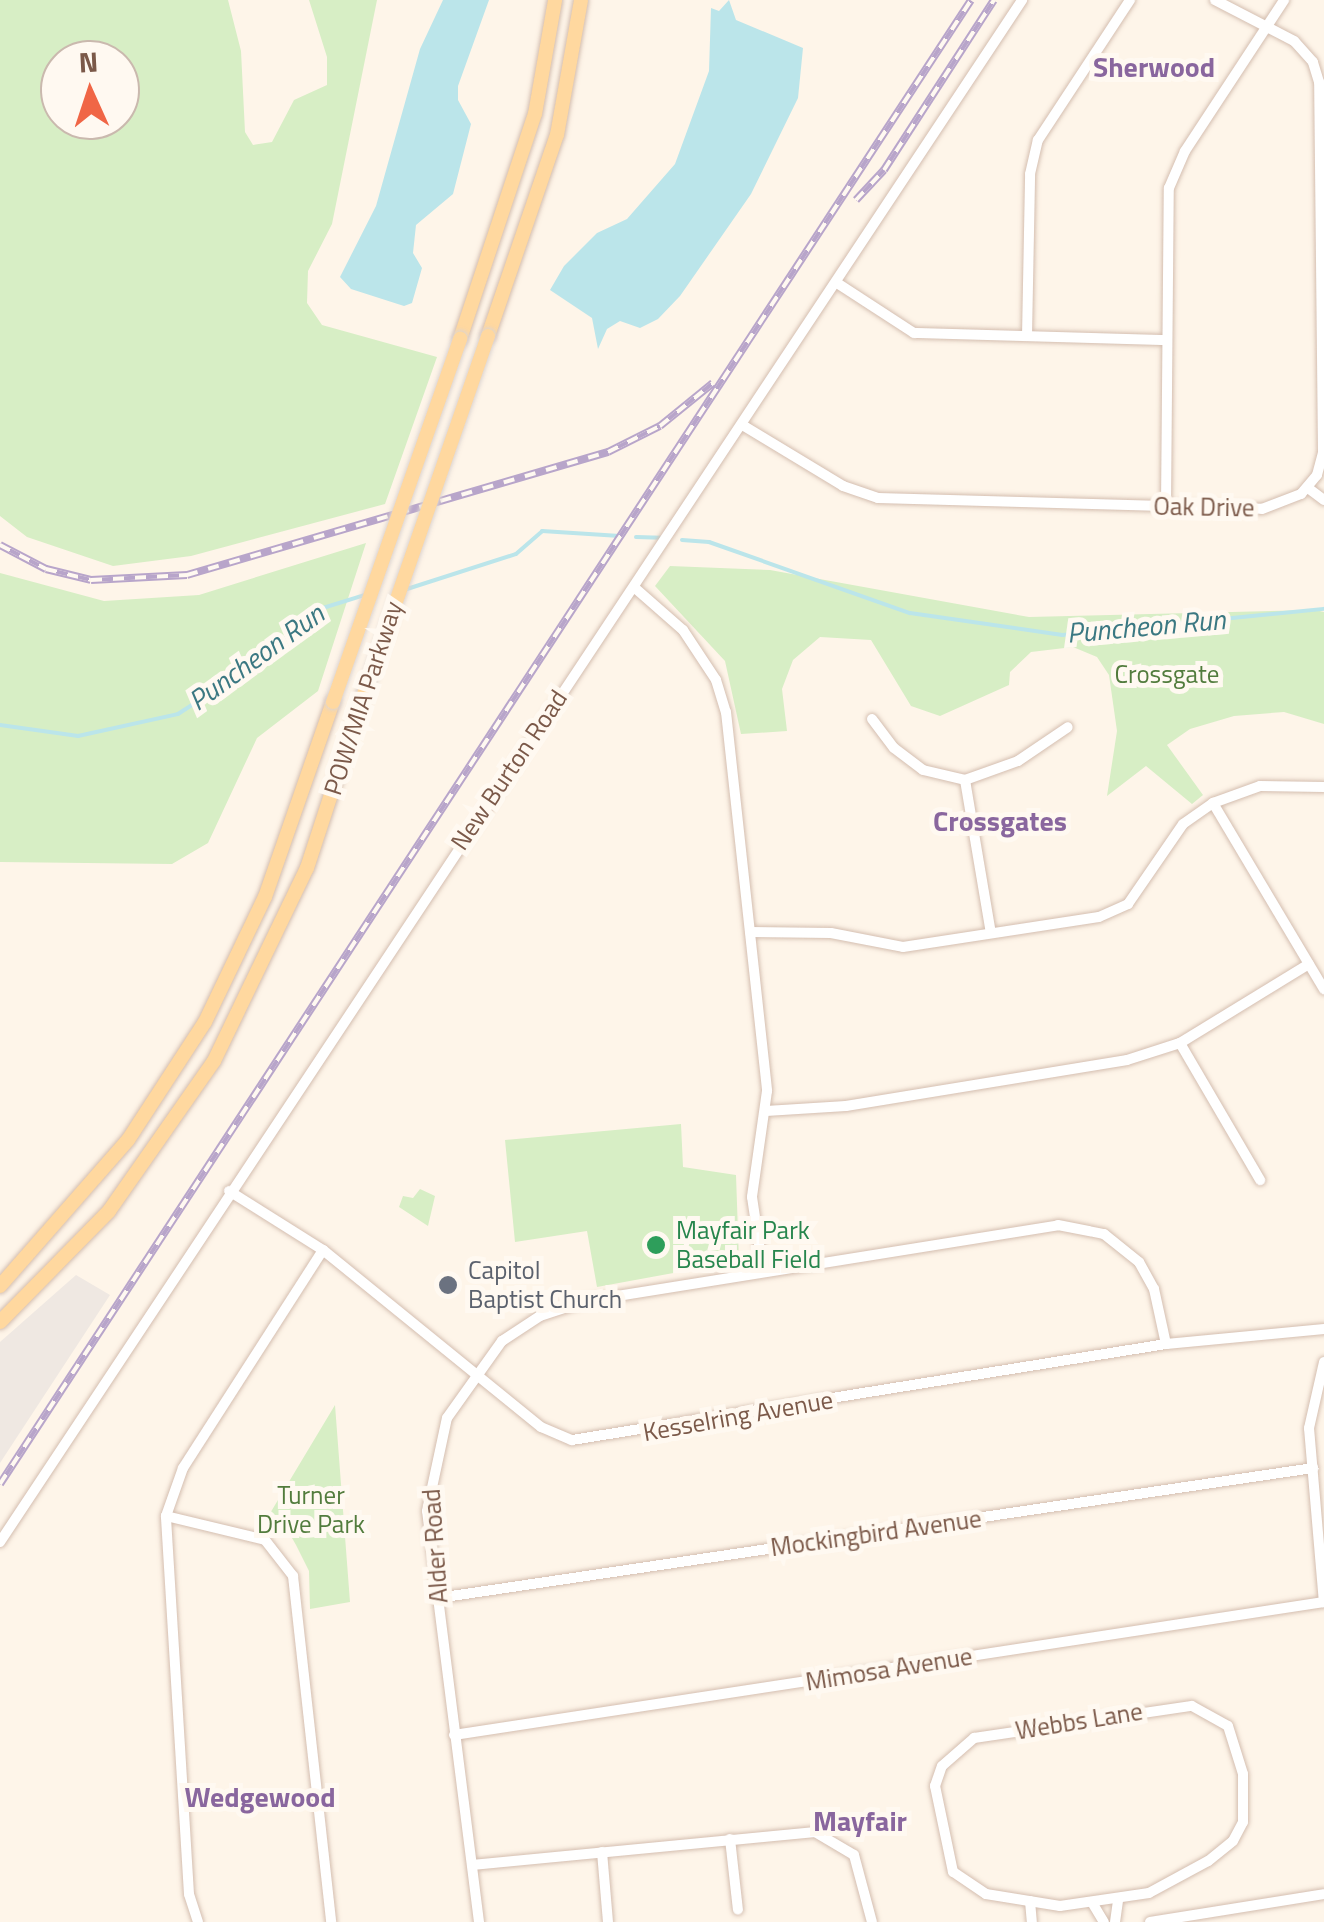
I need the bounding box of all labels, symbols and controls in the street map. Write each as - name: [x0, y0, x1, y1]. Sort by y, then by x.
- north arrow: [40, 40, 140, 140]
- text: N: [78, 40, 99, 84]
- district label: Sherwood: [1093, 50, 1215, 84]
- street label: Oak Drive: [1153, 491, 1255, 523]
- water label: Puncheon Run: [182, 597, 330, 717]
- street label: POW/MIA Parkway: [318, 597, 408, 799]
- water label: Puncheon Run: [1065, 602, 1227, 650]
- park label: Crossgate: [1115, 659, 1219, 689]
- street label: New Burton Road: [445, 684, 573, 856]
- district label: Crossgates: [933, 804, 1067, 838]
- place label: Mayfair Park Baseball Field: [676, 1216, 821, 1275]
- marker: Mayfair Park Baseball Field: [645, 1234, 667, 1256]
- place label: Capitol Baptist Church: [468, 1256, 622, 1315]
- marker: Capitol Baptist Church: [437, 1274, 459, 1296]
- street label: Kesselring Avenue: [641, 1385, 835, 1447]
- park label: Turner Drive Park: [257, 1481, 365, 1540]
- street label: Alder Road: [416, 1488, 454, 1604]
- street label: Mockingbird Avenue: [769, 1503, 983, 1563]
- street label: Mimosa Avenue: [803, 1641, 975, 1697]
- street label: Webbs Lane: [1013, 1696, 1145, 1746]
- district label: Wedgewood: [184, 1780, 336, 1814]
- district label: Mayfair: [813, 1804, 907, 1838]

